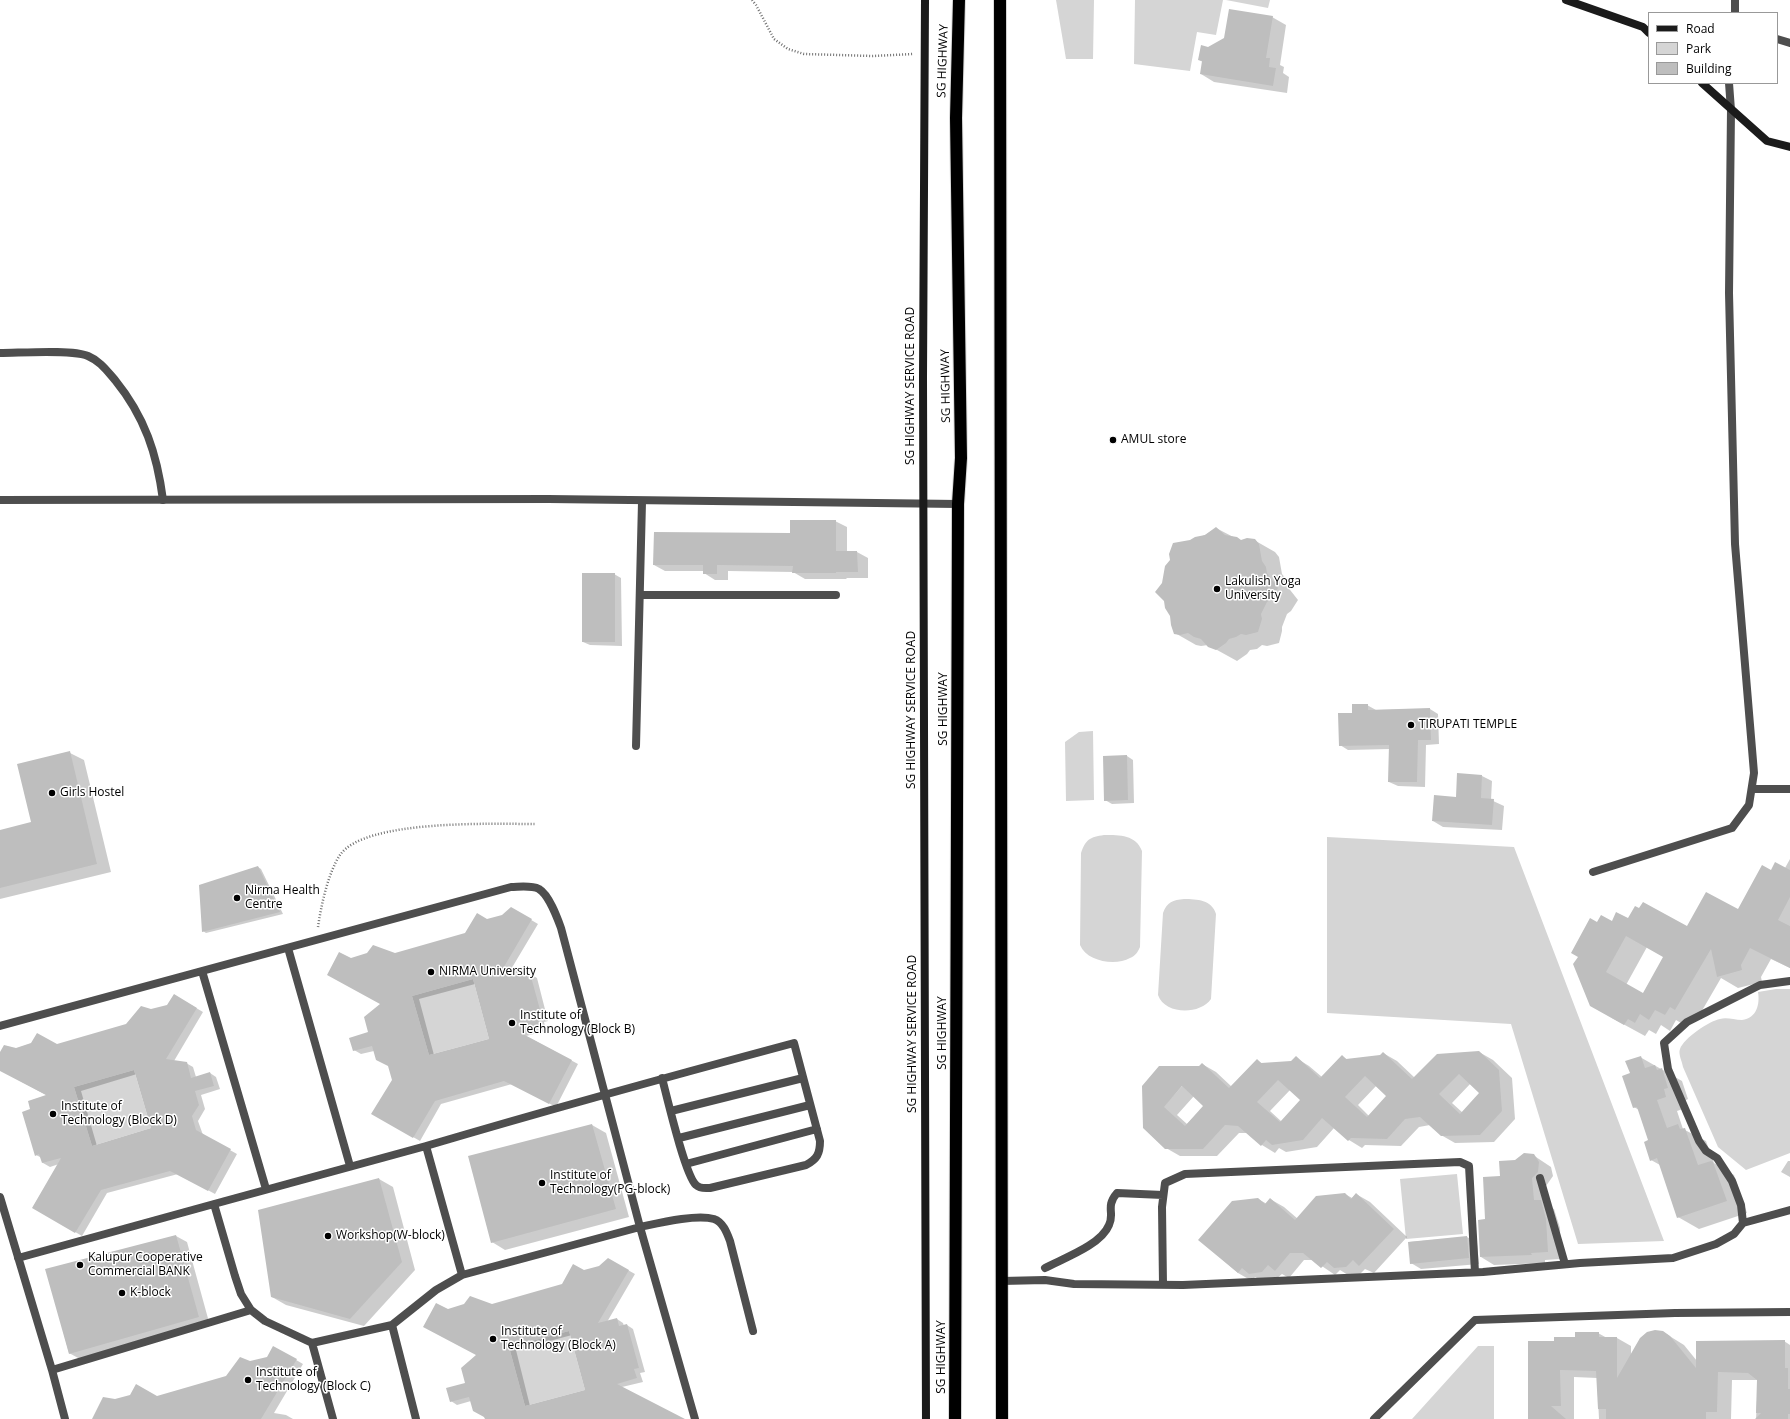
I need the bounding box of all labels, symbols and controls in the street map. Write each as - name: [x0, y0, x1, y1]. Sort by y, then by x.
- legend: [1648, 12, 1778, 84]
- text: Road: [1686, 20, 1715, 37]
- street label: SG HIGHWAY: [935, 24, 951, 98]
- text: Park: [1686, 40, 1711, 57]
- text: Building: [1686, 60, 1731, 77]
- street label: SG HIGHWAY SERVICE ROAD: [904, 307, 918, 465]
- street label: SG HIGHWAY: [938, 349, 954, 423]
- place label: AMUL store: [1121, 433, 1186, 447]
- marker: AMUL store: [1108, 435, 1118, 445]
- place label: Lakulish Yoga University: [1225, 575, 1301, 603]
- marker: Lakulish Yoga University: [1212, 584, 1222, 594]
- street label: SG HIGHWAY SERVICE ROAD: [905, 631, 919, 789]
- street label: SG HIGHWAY: [937, 672, 951, 746]
- place label: TIRUPATI TEMPLE: [1419, 718, 1517, 732]
- marker: TIRUPATI TEMPLE: [1406, 720, 1416, 730]
- place label: Girls Hostel: [60, 786, 124, 800]
- marker: Girls Hostel: [47, 788, 57, 798]
- place label: Nirma Health Centre: [245, 884, 320, 912]
- marker: Nirma Health Centre: [232, 893, 242, 903]
- street label: SG HIGHWAY SERVICE ROAD: [906, 955, 920, 1113]
- place label: NIRMA University: [439, 965, 536, 979]
- marker: NIRMA University: [426, 967, 436, 977]
- street label: SG HIGHWAY: [936, 996, 950, 1070]
- place label: Institute of Technology (Block B): [520, 1009, 635, 1037]
- marker: Institute of Technology (Block B): [507, 1018, 517, 1028]
- place label: Institute of Technology (Block D): [61, 1100, 177, 1128]
- marker: Institute of Technology (Block D): [48, 1109, 58, 1119]
- place label: Institute of Technology(PG-block): [550, 1169, 670, 1197]
- marker: Institute of Technology(PG-block): [537, 1178, 547, 1188]
- place label: Workshop(W-block): [336, 1229, 445, 1243]
- marker: Workshop(W-block): [323, 1231, 333, 1241]
- place label: Kalupur Cooperative Commercial BANK: [88, 1251, 203, 1279]
- marker: Kalupur Cooperative Commercial BANK: [75, 1260, 85, 1270]
- place label: K-block: [130, 1286, 171, 1300]
- marker: K-block: [117, 1288, 127, 1298]
- street label: SG HIGHWAY: [935, 1320, 949, 1394]
- place label: Institute of Technology (Block A): [501, 1325, 616, 1353]
- marker: Institute of Technology (Block A): [488, 1334, 498, 1344]
- place label: Institute of Technology (Block C): [256, 1366, 371, 1394]
- marker: Institute of Technology (Block C): [243, 1375, 253, 1385]

